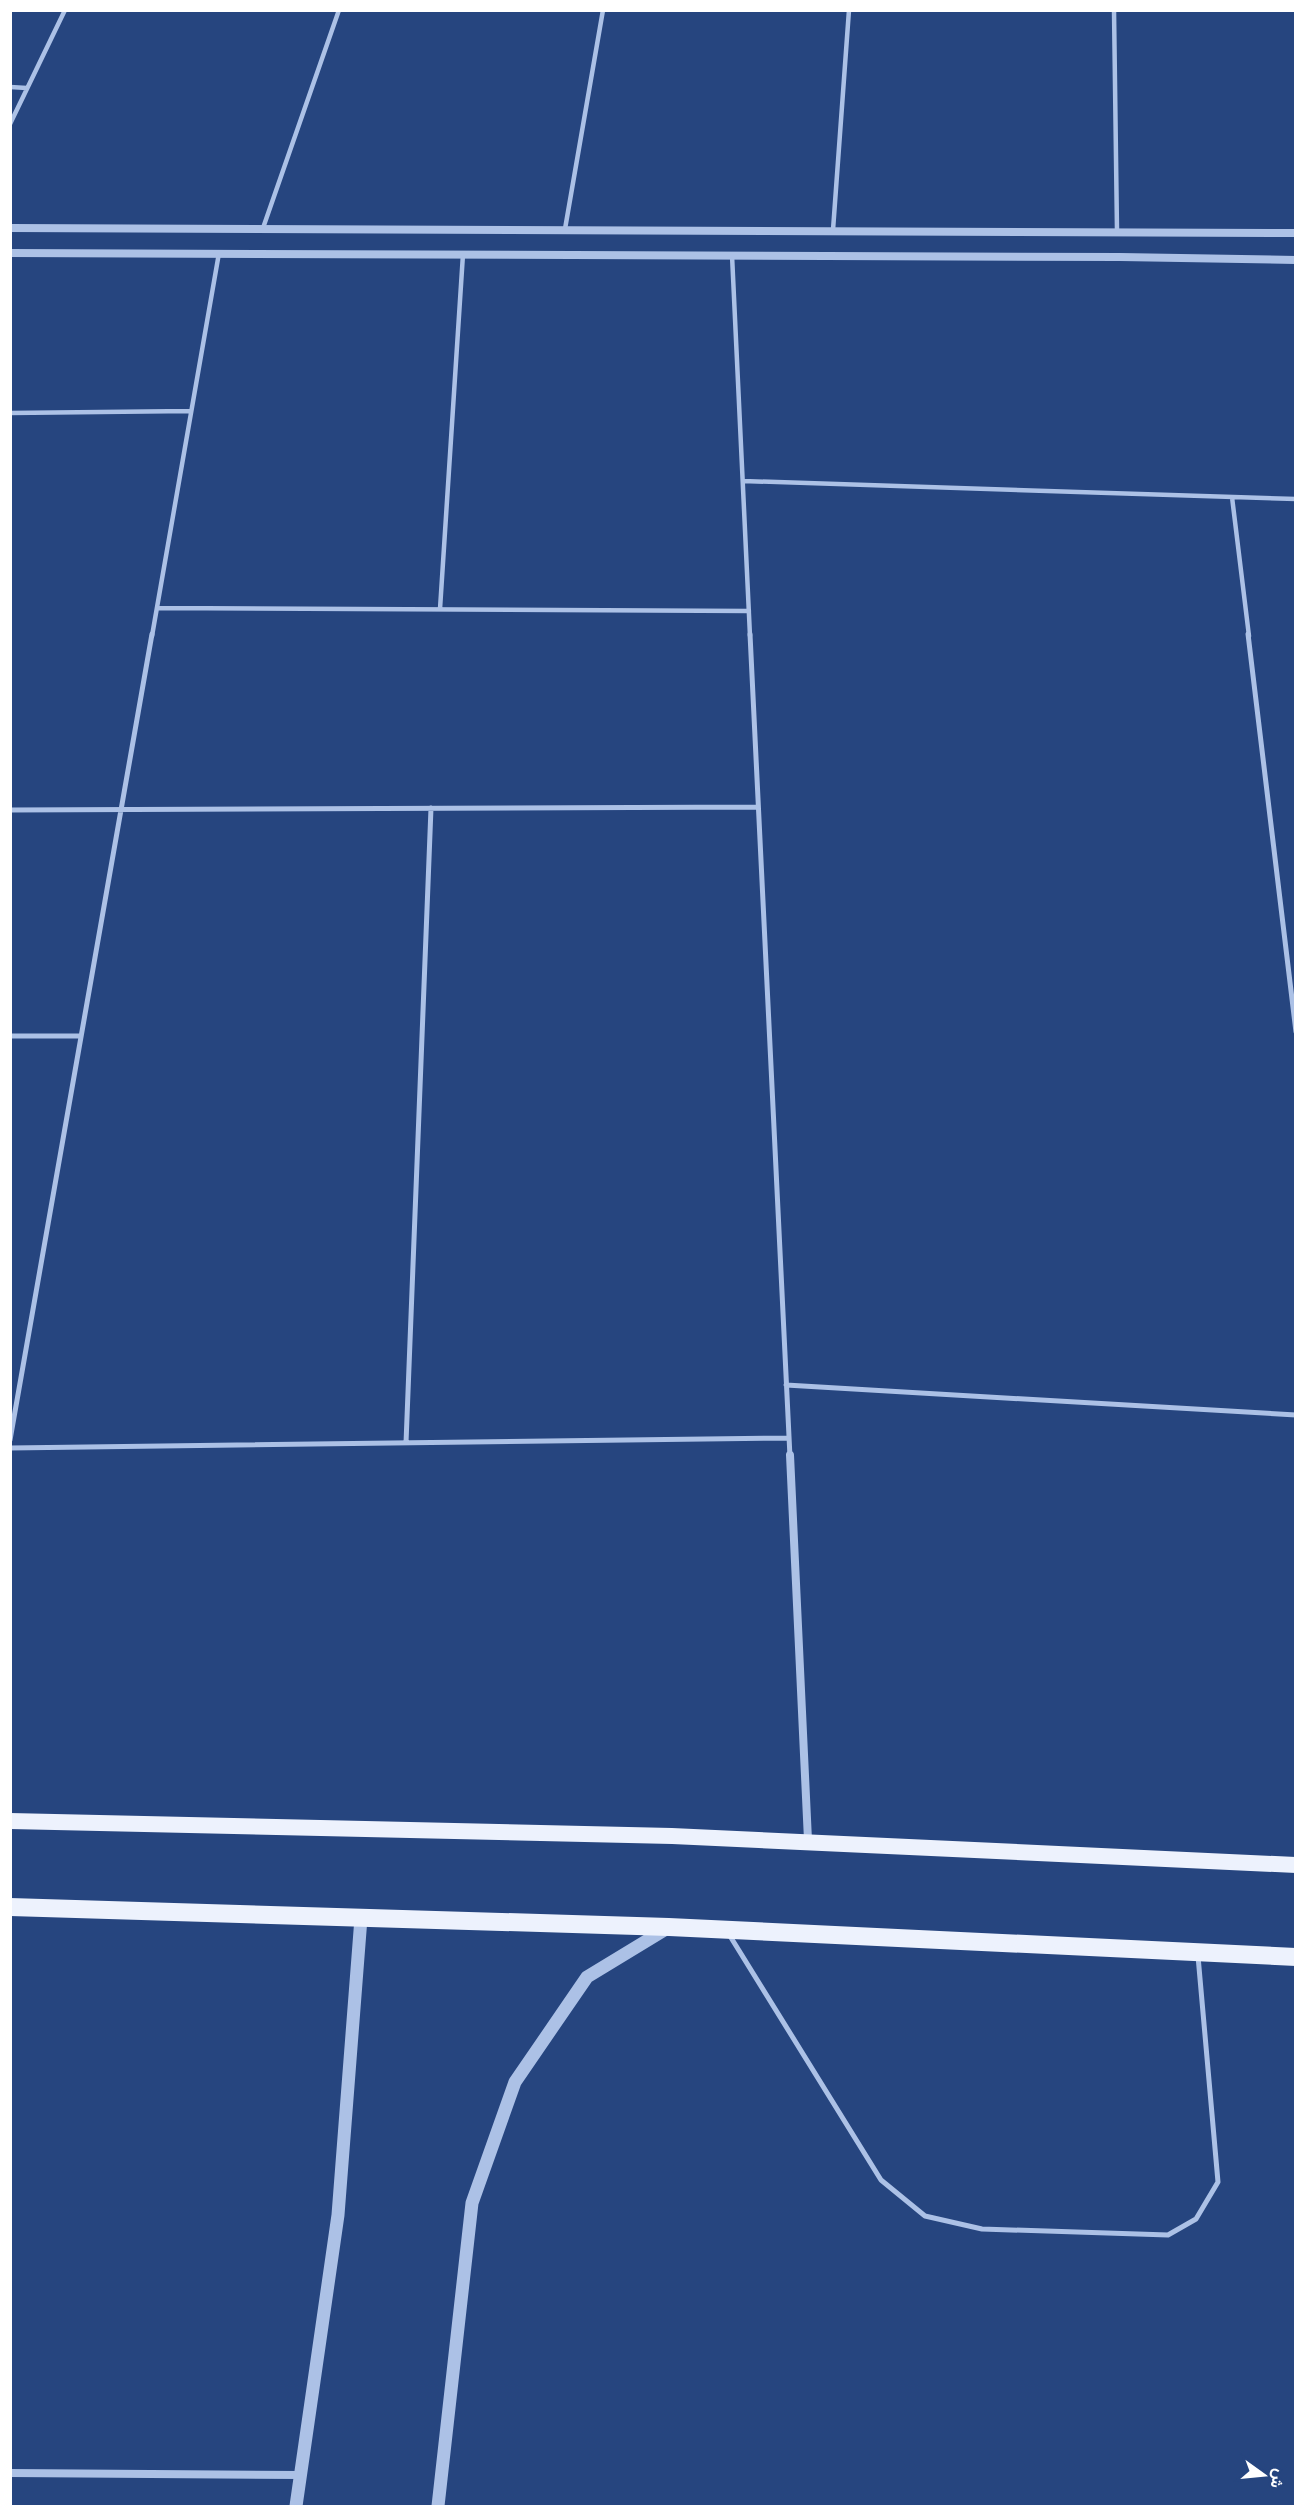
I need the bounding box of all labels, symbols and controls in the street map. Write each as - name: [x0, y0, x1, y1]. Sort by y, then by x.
- north arrow: [1234, 2445, 1294, 2505]
- text: ش: [1264, 2466, 1292, 2491]

